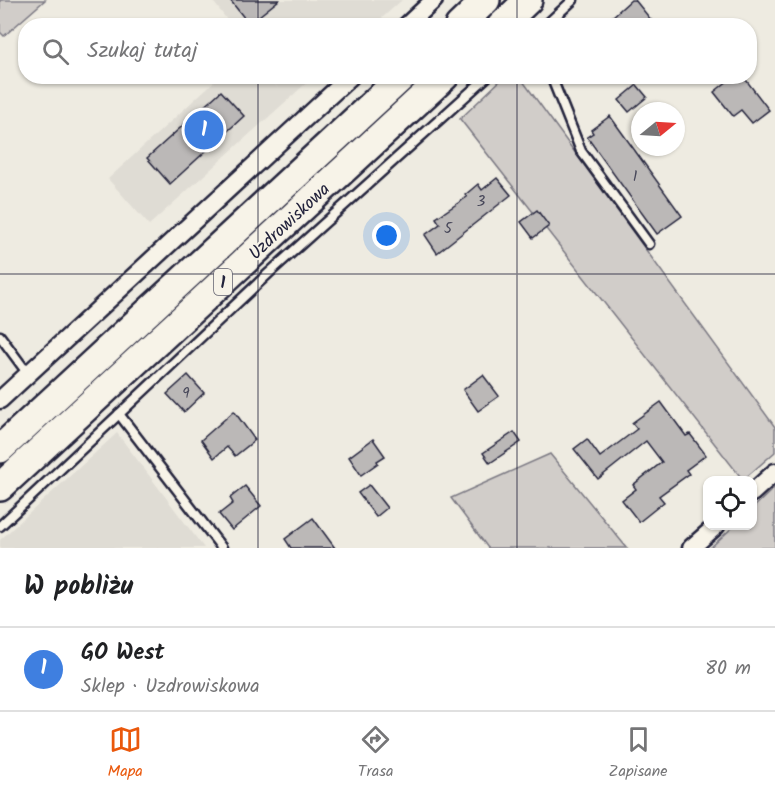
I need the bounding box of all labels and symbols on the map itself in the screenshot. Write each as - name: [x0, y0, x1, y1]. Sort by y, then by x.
- north arrow: [631, 102, 685, 156]
- pin: 1: [184, 108, 224, 152]
- house number: 1: [633, 165, 638, 189]
- street label: Uzdrowiskowa: [242, 176, 338, 268]
- house number: 3: [477, 190, 486, 214]
- house number: 5: [444, 217, 453, 241]
- your location: [372, 221, 401, 250]
- road number: 1: [214, 269, 232, 295]
- house number: 9: [182, 382, 190, 406]

